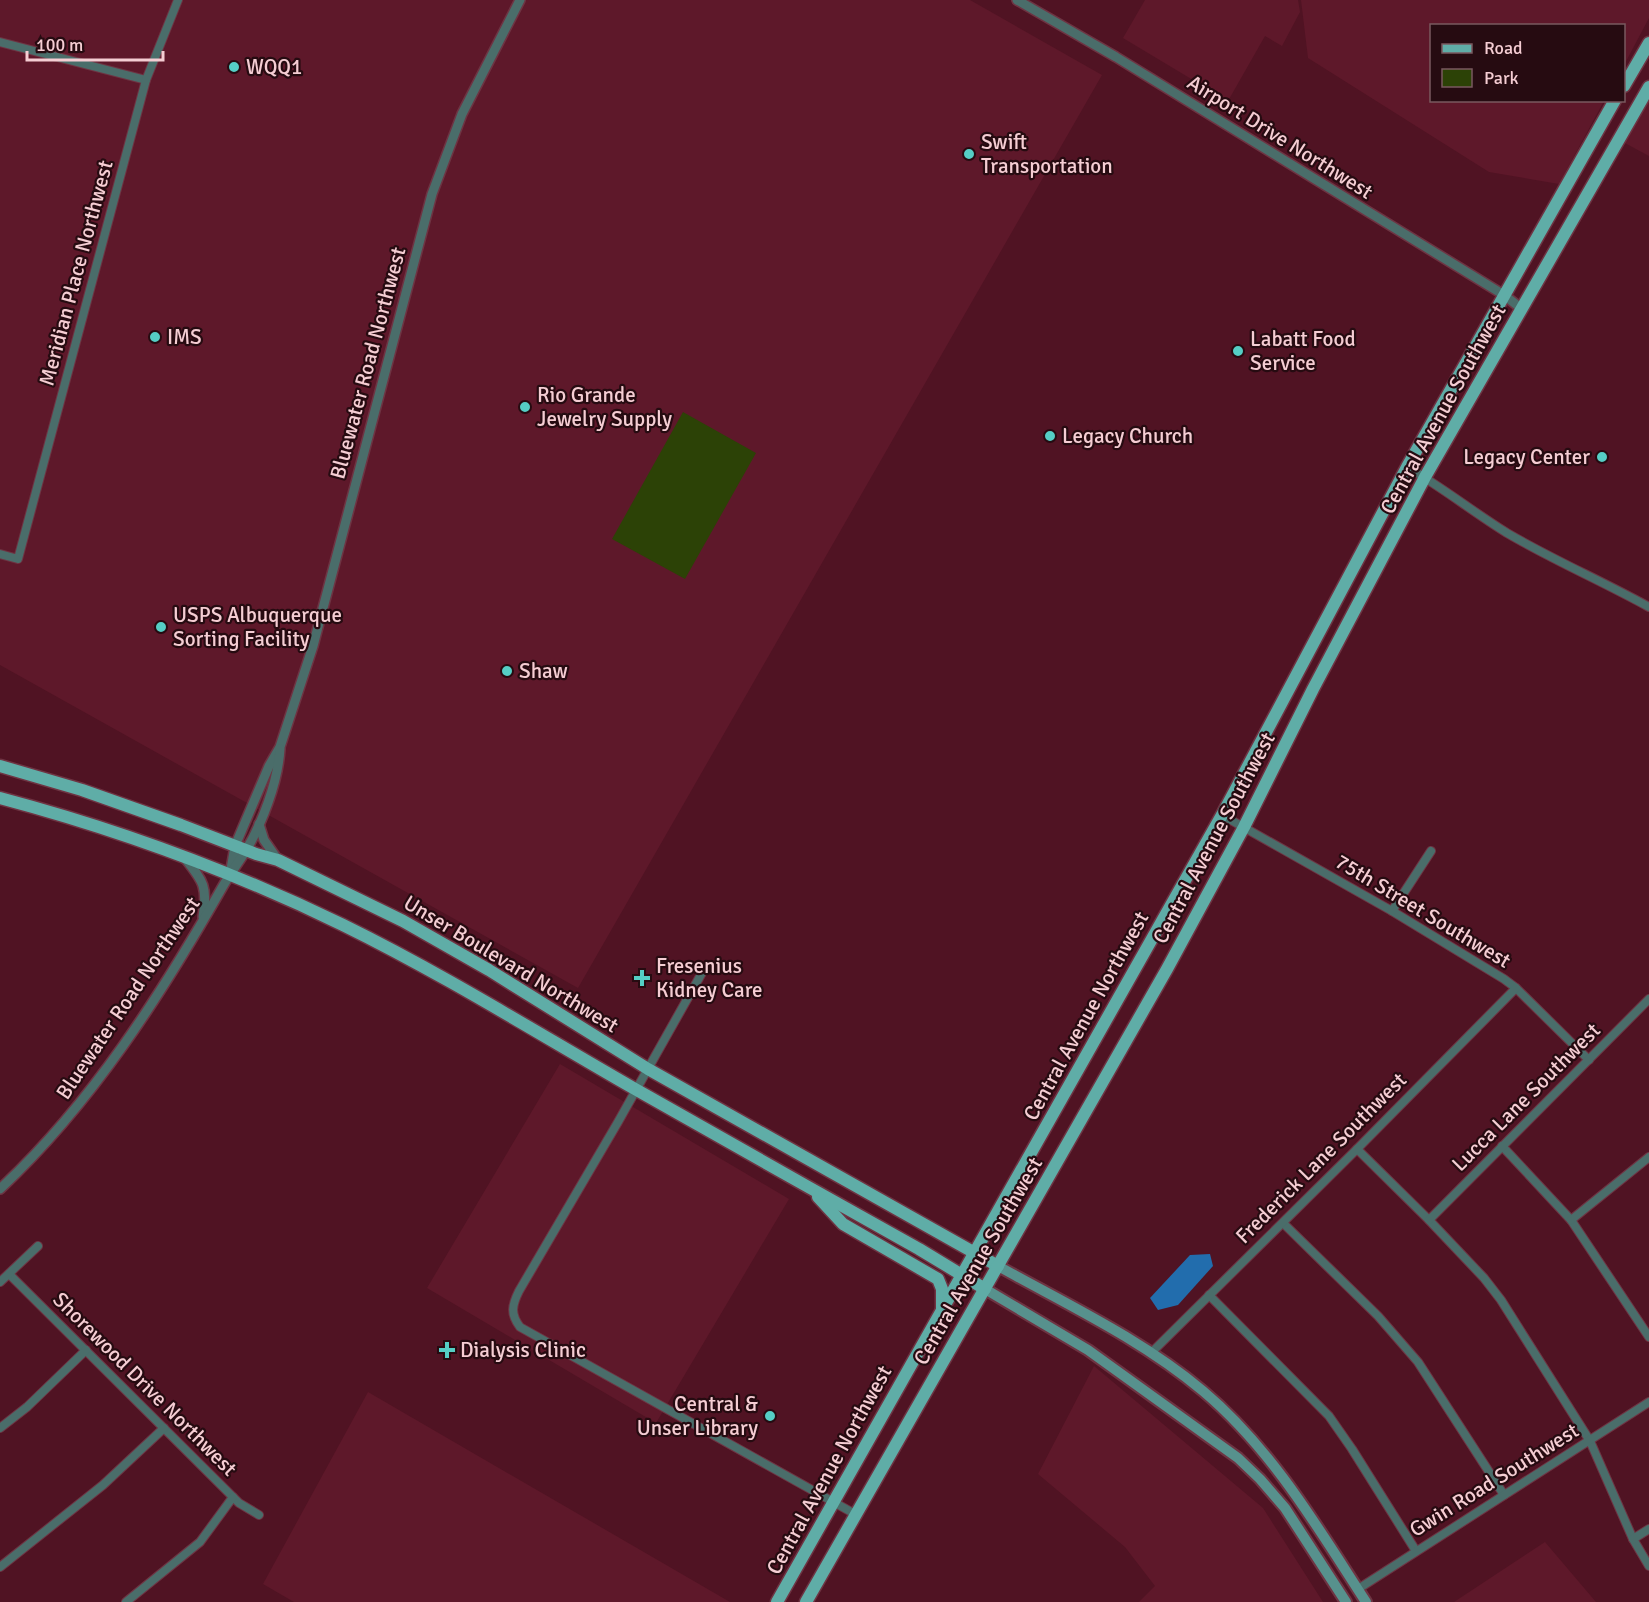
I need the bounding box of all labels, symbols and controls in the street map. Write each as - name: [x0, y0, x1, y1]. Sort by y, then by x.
- scale bar: [27, 24, 164, 62]
- legend: [1430, 24, 1625, 102]
- text: 100 m: [36, 34, 83, 56]
- text: Road: [1484, 37, 1523, 59]
- place label: WQQ1: [246, 54, 302, 80]
- marker: WQQ1: [227, 60, 241, 74]
- text: Park: [1484, 67, 1519, 89]
- street label: Airport Drive Northwest: [1182, 69, 1378, 205]
- place label: Swift Transportation: [981, 129, 1113, 179]
- marker: Swift Transportation: [962, 147, 976, 161]
- street label: Meridian Place Northwest: [33, 158, 119, 388]
- street label: Bluewater Road Northwest: [325, 244, 411, 482]
- street label: Central Avenue Southwest: [1375, 300, 1511, 518]
- place label: IMS: [167, 324, 202, 350]
- place label: Labatt Food Service: [1250, 326, 1356, 376]
- marker: IMS: [148, 330, 162, 344]
- marker: Labatt Food Service: [1231, 344, 1245, 358]
- place label: Rio Grande Jewelry Supply: [537, 382, 672, 432]
- marker: Rio Grande Jewelry Supply: [518, 400, 532, 414]
- place label: Legacy Church: [1062, 423, 1193, 449]
- marker: Legacy Church: [1043, 429, 1057, 443]
- place label: Legacy Center: [1463, 444, 1590, 470]
- marker: Legacy Center: [1595, 450, 1609, 464]
- place label: USPS Albuquerque Sorting Facility: [173, 602, 342, 652]
- marker: USPS Albuquerque Sorting Facility: [154, 620, 168, 634]
- place label: Shaw: [519, 658, 568, 684]
- marker: Shaw: [500, 664, 514, 678]
- street label: Central Avenue Southwest: [1147, 728, 1281, 948]
- street label: 75th Street Southwest: [1331, 848, 1515, 974]
- street label: Unser Boulevard Northwest: [399, 889, 623, 1039]
- street label: Bluewater Road Northwest: [50, 892, 206, 1104]
- street label: Central Avenue Northwest: [1018, 907, 1154, 1125]
- place label: Fresenius Kidney Care: [656, 953, 763, 1003]
- marker: Fresenius Kidney Care: [633, 969, 651, 987]
- street label: Lucca Lane Southwest: [1446, 1017, 1606, 1177]
- street label: Frederick Lane Southwest: [1230, 1067, 1412, 1249]
- street label: Central Avenue Southwest: [908, 1152, 1048, 1370]
- street label: Shorewood Drive Northwest: [48, 1287, 242, 1481]
- place label: Dialysis Clinic: [460, 1337, 586, 1363]
- marker: Dialysis Clinic: [438, 1341, 456, 1359]
- street label: Central Avenue Northwest: [761, 1361, 897, 1579]
- place label: Central & Unser Library: [637, 1391, 758, 1441]
- marker: Central & Unser Library: [763, 1409, 777, 1423]
- street label: Gwin Road Southwest: [1405, 1417, 1583, 1543]

